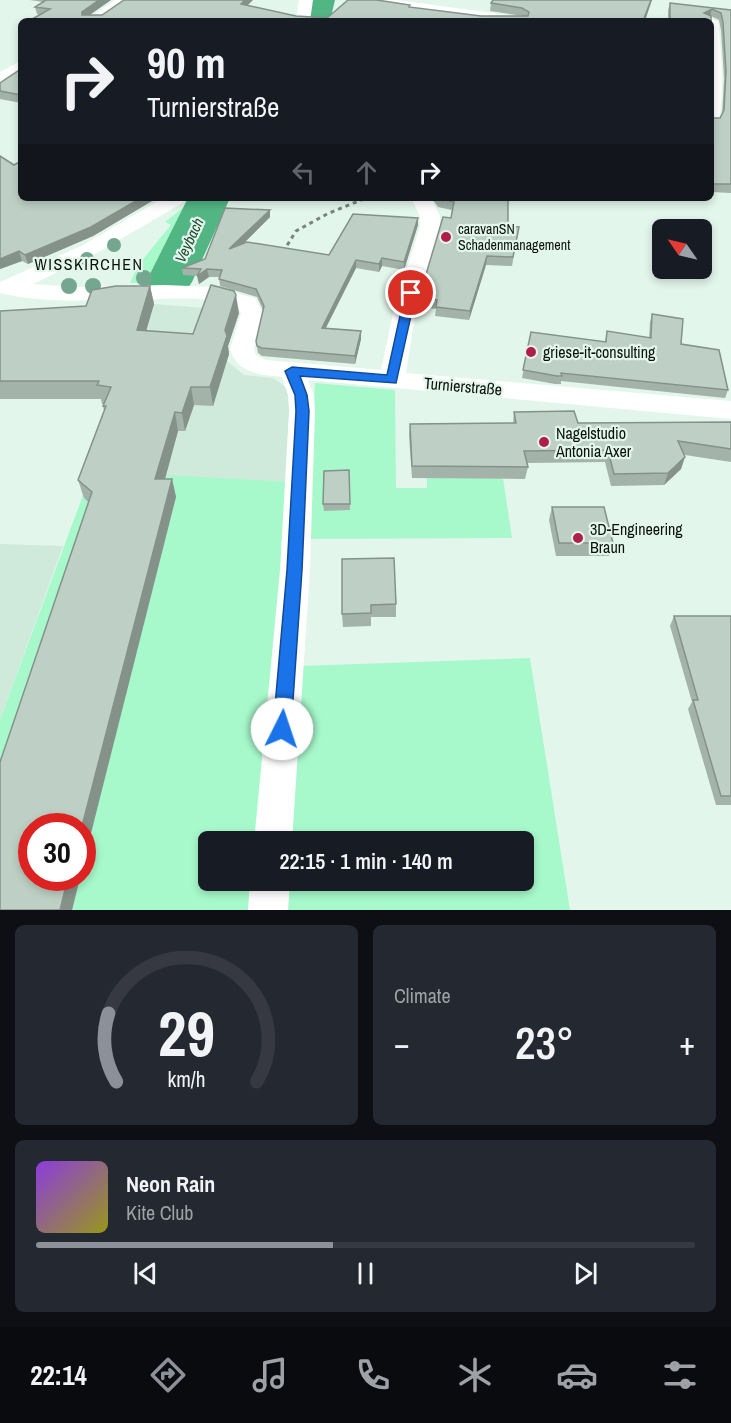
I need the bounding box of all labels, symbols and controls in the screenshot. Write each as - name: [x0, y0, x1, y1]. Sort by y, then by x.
- text: 90 m: [147, 35, 226, 91]
- icon: right: [48, 42, 126, 120]
- text: Turnierstraße: [147, 89, 279, 125]
- icon: left: [287, 156, 320, 189]
- icon: ahead: [350, 156, 383, 189]
- icon: right: [413, 156, 446, 189]
- water label: Veybach: [170, 214, 209, 266]
- north arrow: [652, 219, 712, 279]
- map controls: [652, 219, 712, 279]
- place label: caravanSN Schadenmanagement: [458, 220, 570, 254]
- marker: caravanSN Schadenmanagement: [439, 230, 453, 244]
- district label: WISSKIRCHEN: [34, 253, 144, 275]
- pin: [385, 267, 436, 318]
- icon: arrive: [394, 276, 427, 309]
- place label: griese-it-consulting: [543, 341, 656, 363]
- marker: griese-it-consulting: [524, 345, 538, 359]
- street label: Turnierstraße: [423, 372, 503, 400]
- place label: Nagelstudio Antonia Axer: [555, 422, 632, 462]
- marker: Nagelstudio Antonia Axer: [537, 435, 551, 449]
- place label: 3D-Engineering Braun: [590, 518, 683, 558]
- marker: 3D-Engineering Braun: [571, 531, 585, 545]
- position arrow: [250, 697, 314, 761]
- speed limit sign: 30: [18, 813, 96, 891]
- text: 22:15 · 1 min · 140 m: [279, 846, 453, 876]
- text: Climate: [394, 982, 451, 1009]
- text: 29: [158, 991, 215, 1075]
- text: 23°: [515, 1012, 574, 1073]
- text: −: [394, 1021, 410, 1065]
- text: +: [679, 1021, 695, 1065]
- text: km/h: [167, 1065, 206, 1094]
- text: Neon Rain: [126, 1169, 215, 1199]
- text: Kite Club: [126, 1199, 193, 1226]
- icon: previous: [129, 1257, 162, 1290]
- icon: pause: [349, 1257, 382, 1290]
- icon: next: [569, 1257, 602, 1290]
- icon: directions: [147, 1354, 189, 1396]
- icon: music: [249, 1354, 291, 1396]
- icon: phone: [352, 1354, 394, 1396]
- icon: climate: [454, 1354, 496, 1396]
- icon: car: [556, 1354, 598, 1396]
- icon: filters: [659, 1354, 701, 1396]
- text: 22:14: [30, 1357, 87, 1393]

